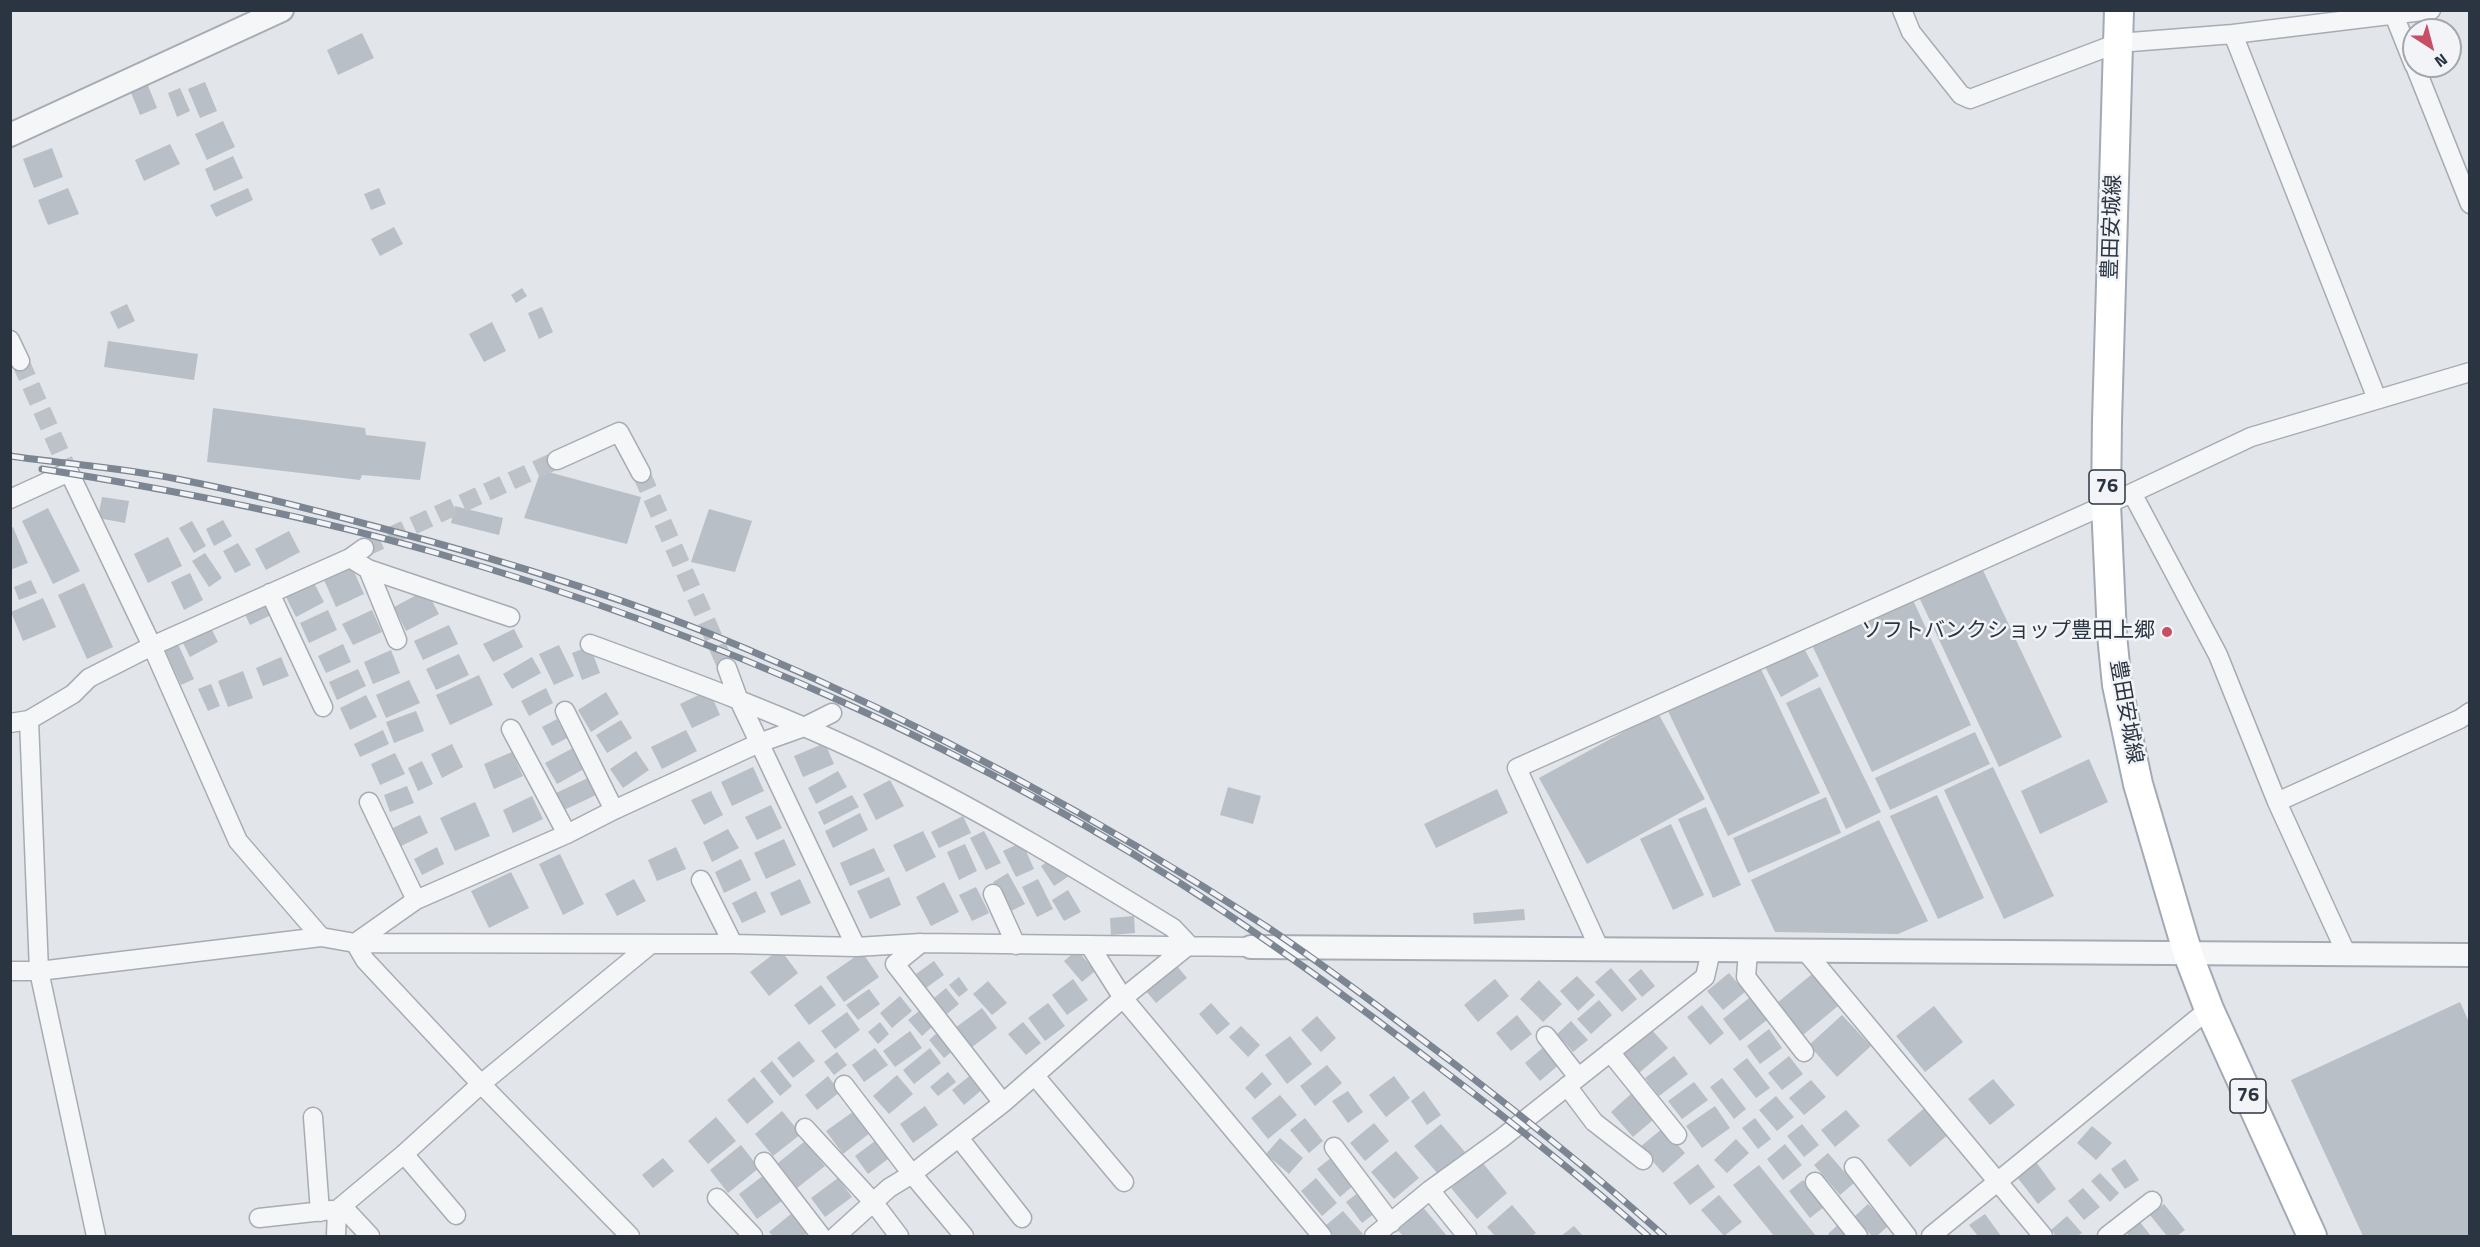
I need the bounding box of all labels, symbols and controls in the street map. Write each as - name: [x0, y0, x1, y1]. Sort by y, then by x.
- north arrow: [2402, 18, 2462, 78]
- text: N: [2430, 48, 2453, 74]
- street label: 豊田安城線: [2099, 174, 2127, 280]
- road number: 76: [2089, 470, 2125, 504]
- place label: ソフトバンクショップ豊田上郷: [1861, 619, 2155, 645]
- marker: ソフトバンクショップ豊田上郷: [2160, 625, 2174, 639]
- street label: 豊田安城線: [2103, 658, 2147, 766]
- road number: 76: [2230, 1079, 2266, 1113]

